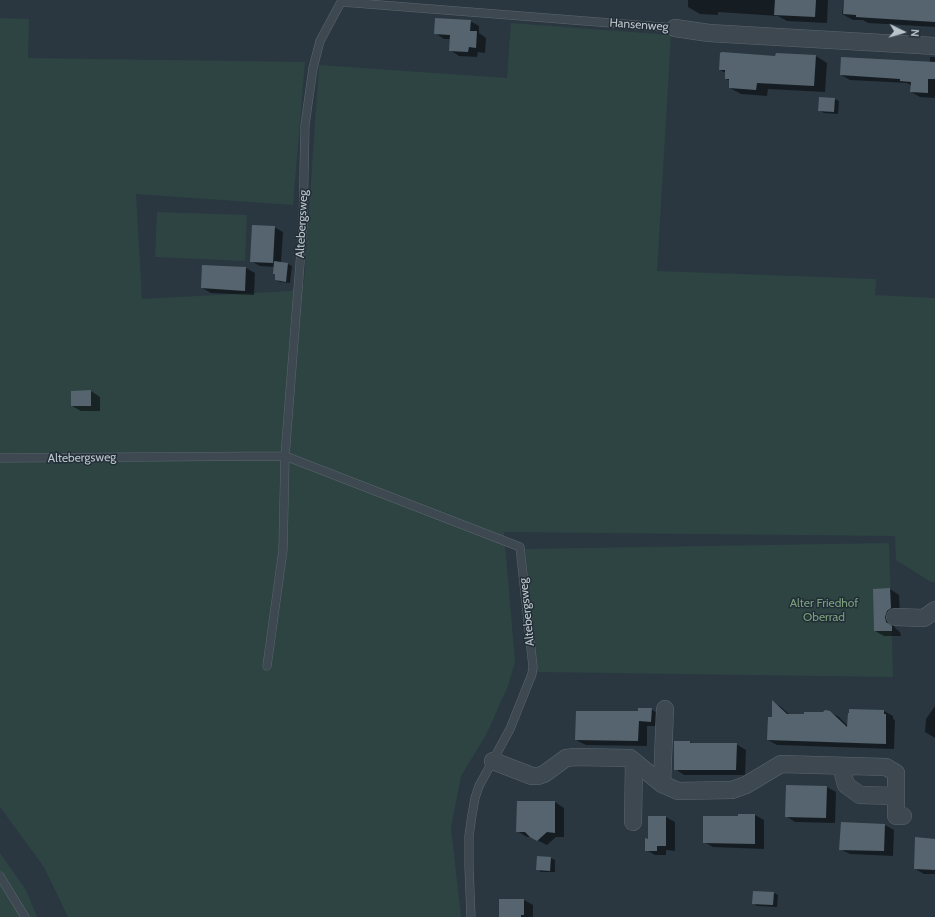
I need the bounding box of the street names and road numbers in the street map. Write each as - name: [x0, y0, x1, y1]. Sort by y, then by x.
- street label: Hansenweg: [609, 16, 669, 34]
- street label: Altebergsweg: [293, 189, 311, 259]
- street label: Altebergsweg: [48, 450, 116, 466]
- street label: Altebergsweg: [516, 577, 538, 647]

